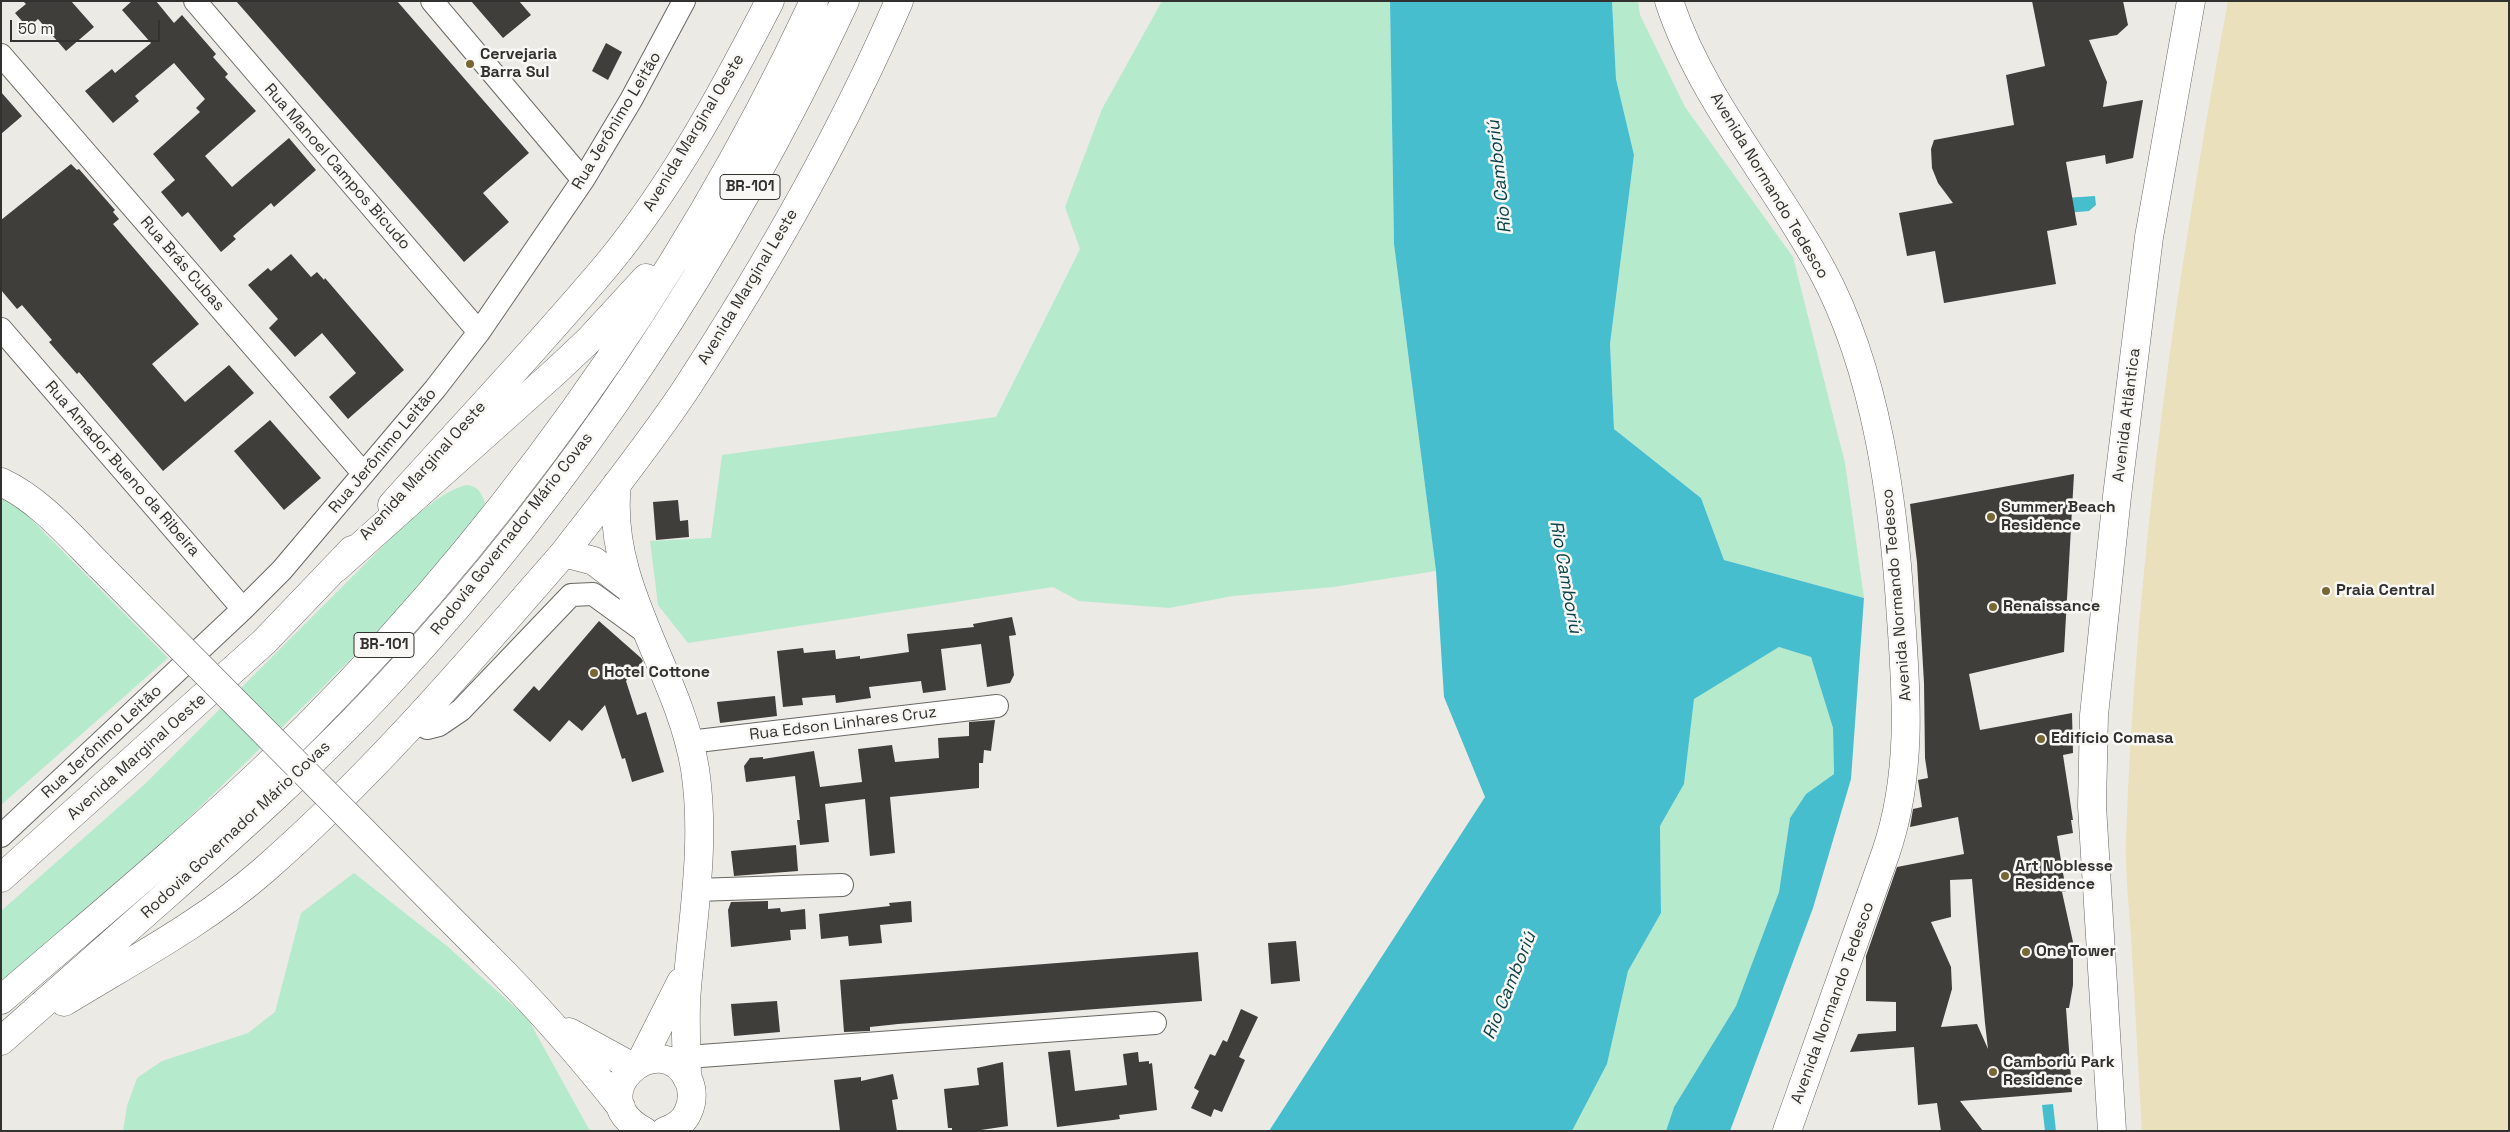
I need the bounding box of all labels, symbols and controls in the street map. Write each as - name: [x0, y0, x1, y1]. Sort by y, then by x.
- scale bar: [12, 10, 162, 42]
- text: 50 m: [18, 19, 53, 38]
- place label: Cervejaria Barra Sul: [480, 45, 557, 83]
- street label: Rua Jerônimo Leitão: [568, 49, 666, 193]
- street label: Avenida Marginal Oeste: [639, 51, 749, 215]
- marker: Cervejaria Barra Sul: [464, 58, 476, 70]
- street label: Rua Manoel Campos Bicudo: [260, 80, 414, 254]
- street label: Avenida Normando Tedesco: [1706, 90, 1832, 282]
- water label: Rio Camboriú: [1483, 119, 1517, 235]
- road number: BR-101: [720, 174, 780, 200]
- street label: Avenida Marginal Leste: [694, 206, 802, 368]
- street label: Rua Brás Cubas: [136, 213, 228, 315]
- street label: Avenida Atlântica: [2109, 347, 2145, 483]
- street label: Rua Amador Bueno da Ribeira: [41, 377, 203, 561]
- street label: Rua Jerônimo Leitão: [325, 385, 441, 517]
- street label: Avenida Marginal Oeste: [356, 398, 490, 544]
- street label: Rodovia Governador Mário Covas: [427, 429, 597, 639]
- street label: Avenida Normando Tedesco: [1878, 488, 1916, 702]
- place label: Summer Beach Residence: [2001, 498, 2116, 536]
- marker: Summer Beach Residence: [1985, 511, 1997, 523]
- water label: Rio Camboriú: [1544, 519, 1586, 635]
- place label: Praia Central: [2336, 581, 2435, 601]
- marker: Praia Central: [2320, 585, 2332, 597]
- place label: Renaissance: [2003, 597, 2100, 617]
- marker: Renaissance: [1987, 601, 1999, 613]
- road number: BR-101: [354, 632, 414, 658]
- place label: Hotel Cottone: [604, 663, 710, 683]
- marker: Hotel Cottone: [588, 667, 600, 679]
- street label: Rua Jerônimo Leitão: [38, 681, 166, 803]
- street label: Avenida Marginal Oeste: [64, 690, 210, 824]
- street label: Rua Edson Linhares Cruz: [748, 703, 938, 745]
- place label: Edifício Comasa: [2051, 729, 2174, 749]
- marker: Edifício Comasa: [2035, 733, 2047, 745]
- street label: Rodovia Governador Mário Covas: [137, 737, 335, 923]
- place label: Art Noblesse Residence: [2015, 857, 2113, 895]
- marker: Art Noblesse Residence: [1999, 870, 2011, 882]
- street label: Avenida Normando Tedesco: [1787, 899, 1879, 1107]
- water label: Rio Camboriú: [1479, 929, 1541, 1043]
- place label: One Tower: [2036, 942, 2116, 962]
- marker: One Tower: [2020, 946, 2032, 958]
- place label: Camboriú Park Residence: [2003, 1053, 2115, 1091]
- marker: Camboriú Park Residence: [1987, 1066, 1999, 1078]

